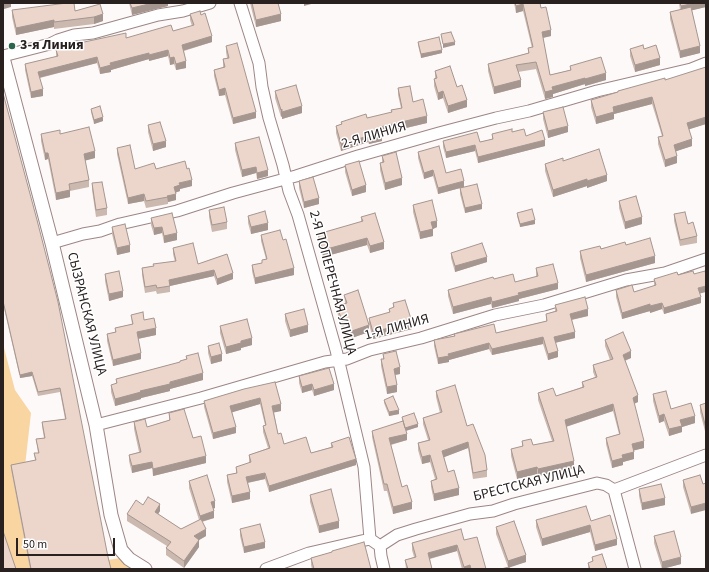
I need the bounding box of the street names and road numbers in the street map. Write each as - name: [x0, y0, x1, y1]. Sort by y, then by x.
- street label: 2-Я ЛИНИЯ: [340, 119, 408, 153]
- street label: 2-Я ПОПЕРЕЧНАЯ УЛИЦА: [305, 209, 359, 357]
- street label: СЫЗРАНСКАЯ УЛИЦА: [63, 251, 109, 377]
- street label: 1-Я ЛИНИЯ: [363, 311, 431, 345]
- street label: БРЕСТСКАЯ УЛИЦА: [472, 462, 586, 506]

